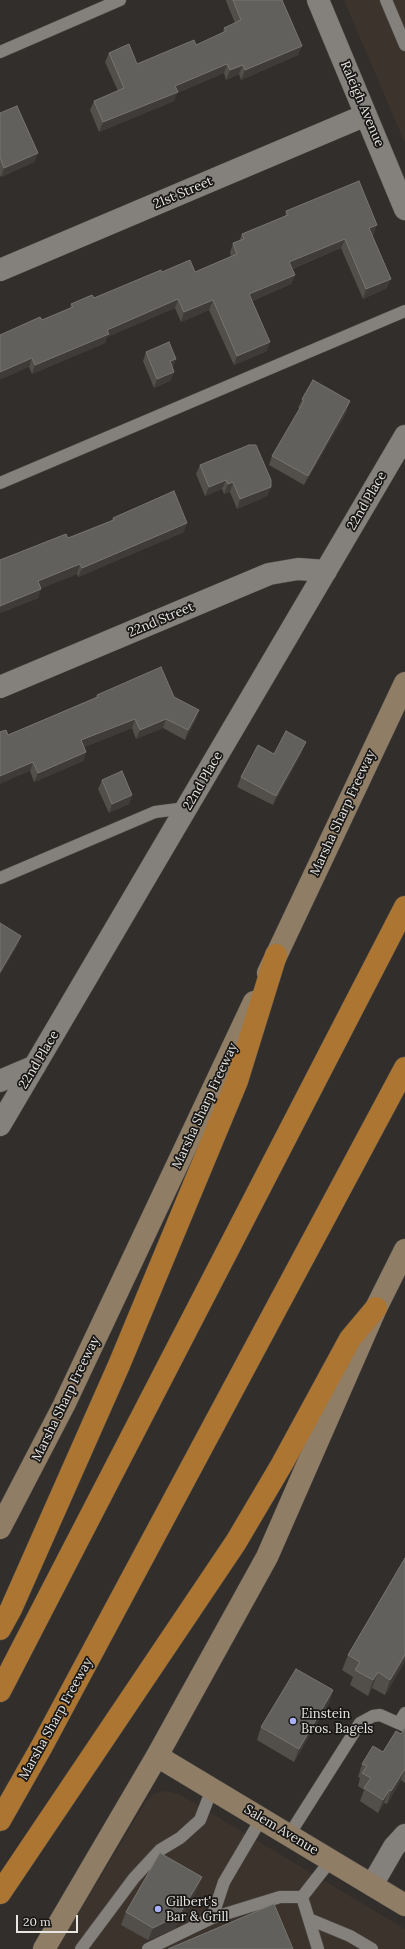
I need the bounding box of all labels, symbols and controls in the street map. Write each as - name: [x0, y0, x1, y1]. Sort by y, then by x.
- street label: Raleigh Avenue: [337, 59, 387, 149]
- street label: 21st Street: [151, 174, 215, 212]
- street label: 22nd Place: [344, 469, 390, 533]
- street label: 22nd Street: [126, 599, 196, 641]
- street label: Marsha Sharp Freeway: [307, 748, 379, 878]
- street label: 22nd Place: [180, 749, 226, 813]
- street label: 22nd Place: [16, 1028, 62, 1092]
- street label: Marsha Sharp Freeway: [169, 1041, 241, 1171]
- street label: Marsha Sharp Freeway: [29, 1334, 103, 1464]
- street label: Marsha Sharp Freeway: [16, 1655, 96, 1783]
- place label: Einstein Bros. Bagels: [301, 1706, 373, 1737]
- marker: Einstein Bros. Bagels: [288, 1716, 298, 1726]
- street label: Salem Avenue: [241, 1802, 321, 1858]
- place label: Gilbert's Bar & Grill: [166, 1894, 229, 1925]
- marker: Gilbert's Bar & Grill: [153, 1904, 163, 1914]
- scale bar: [18, 1907, 80, 1933]
- text: 20 m: [23, 1914, 51, 1929]

